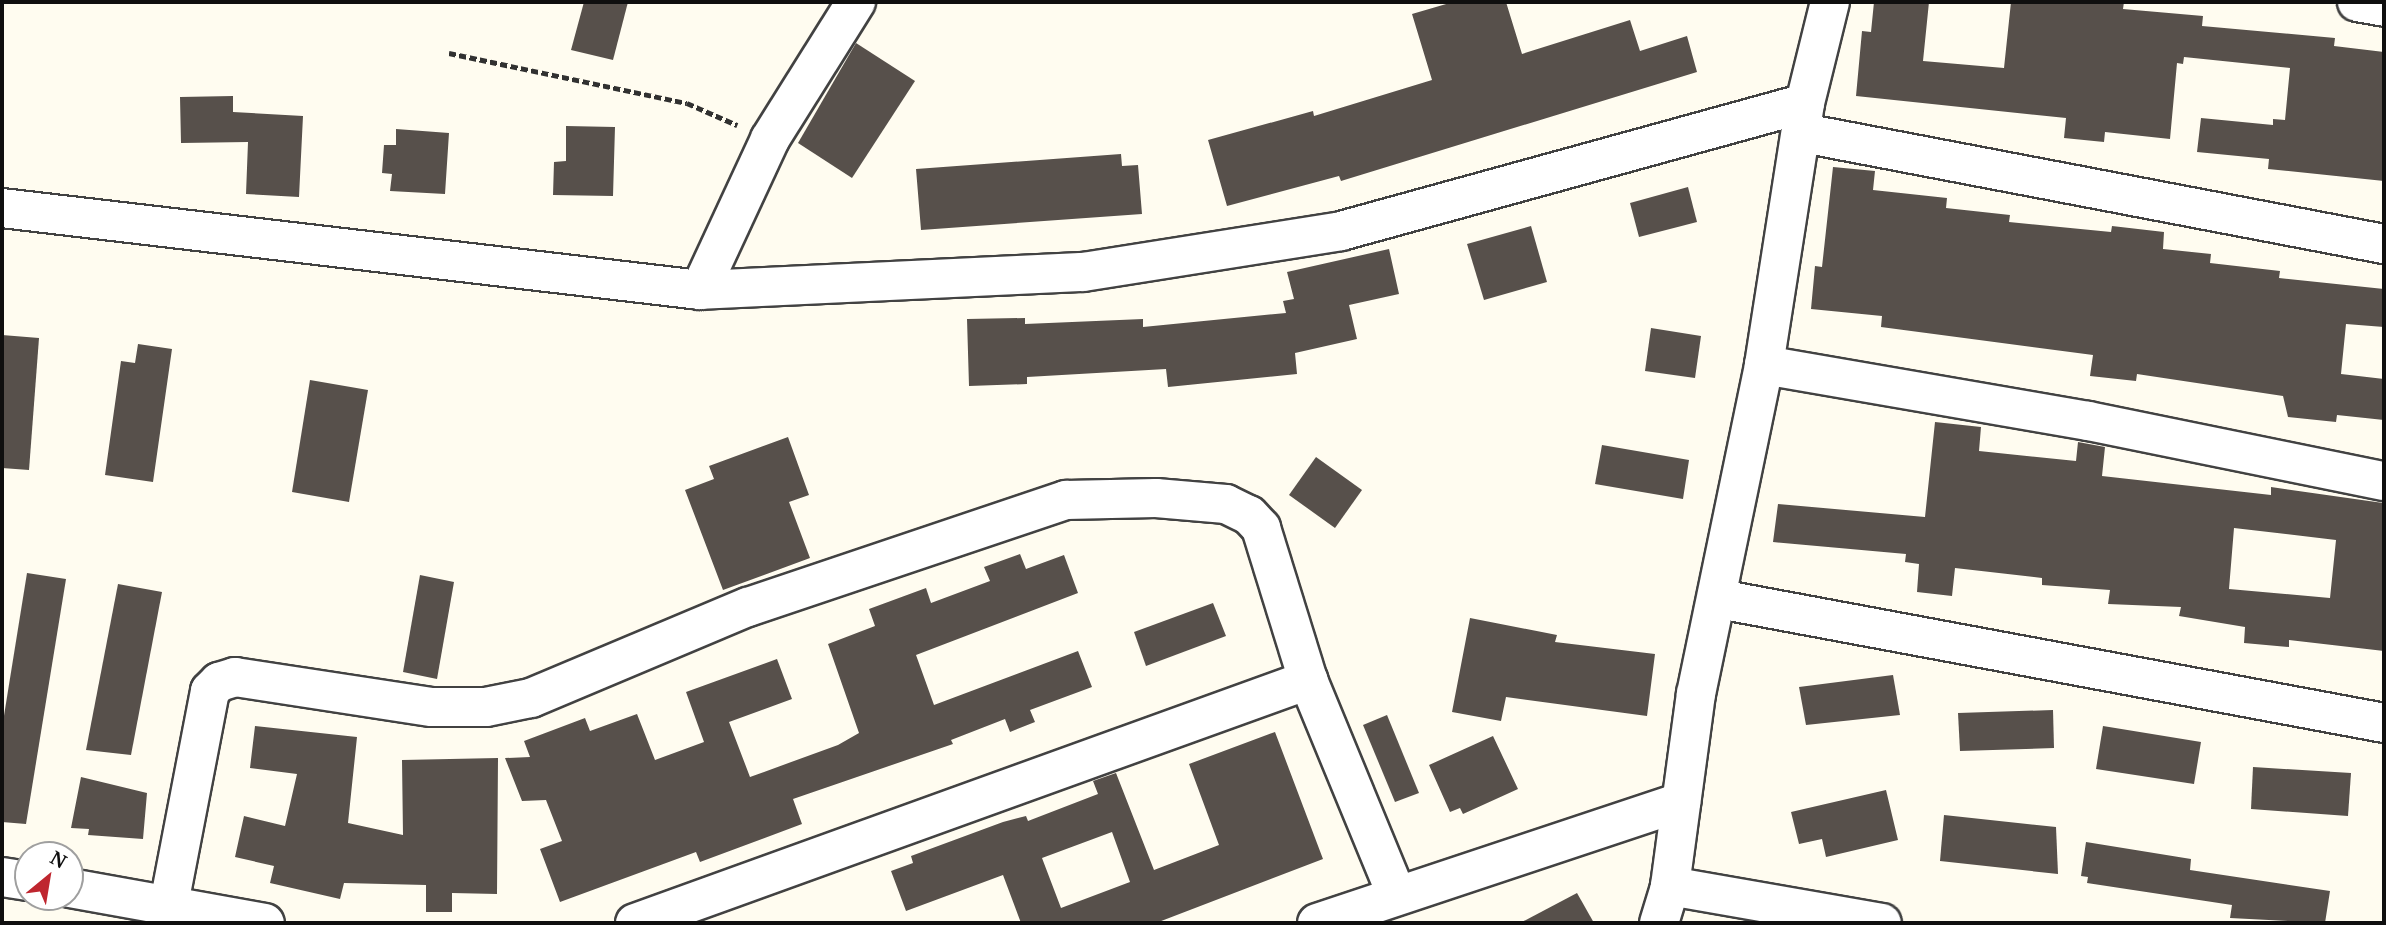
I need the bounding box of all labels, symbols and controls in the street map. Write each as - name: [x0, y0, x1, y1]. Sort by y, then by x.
- north arrow: [14, 841, 84, 911]
- text: N: [46, 845, 71, 875]

